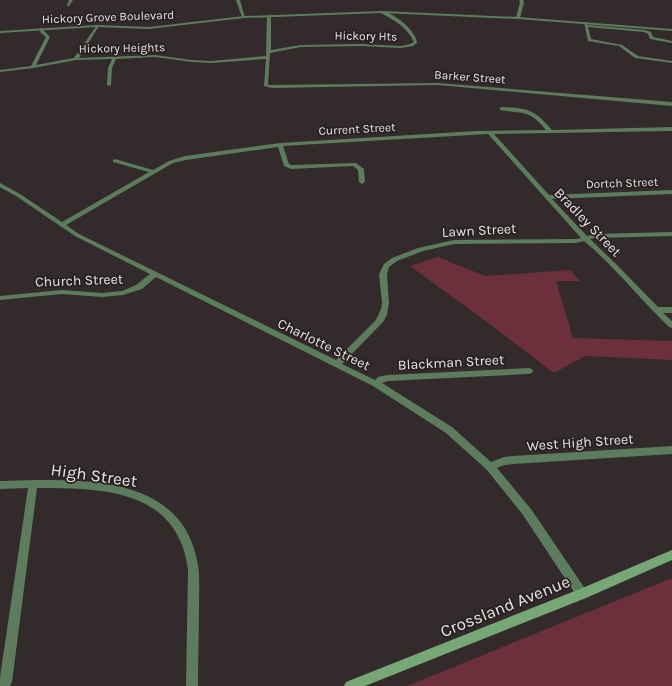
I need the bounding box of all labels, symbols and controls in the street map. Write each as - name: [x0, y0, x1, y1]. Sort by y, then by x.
- street label: Hickory Grove Boulevard: [42, 8, 174, 26]
- street label: Hickory Hts: [335, 28, 397, 44]
- street label: Hickory Heights: [79, 40, 165, 56]
- street label: Barker Street: [434, 68, 507, 87]
- street label: Current Street: [318, 120, 396, 138]
- street label: Dortch Street: [585, 175, 659, 191]
- street label: Bradley Street: [551, 184, 625, 260]
- street label: Lawn Street: [441, 220, 517, 241]
- street label: Church Street: [35, 270, 123, 291]
- street label: Charlotte Street: [275, 315, 373, 374]
- street label: Blackman Street: [397, 351, 505, 374]
- street label: West High Street: [526, 430, 634, 455]
- street label: High Street: [50, 459, 138, 491]
- street label: Crossland Avenue: [437, 571, 573, 641]

